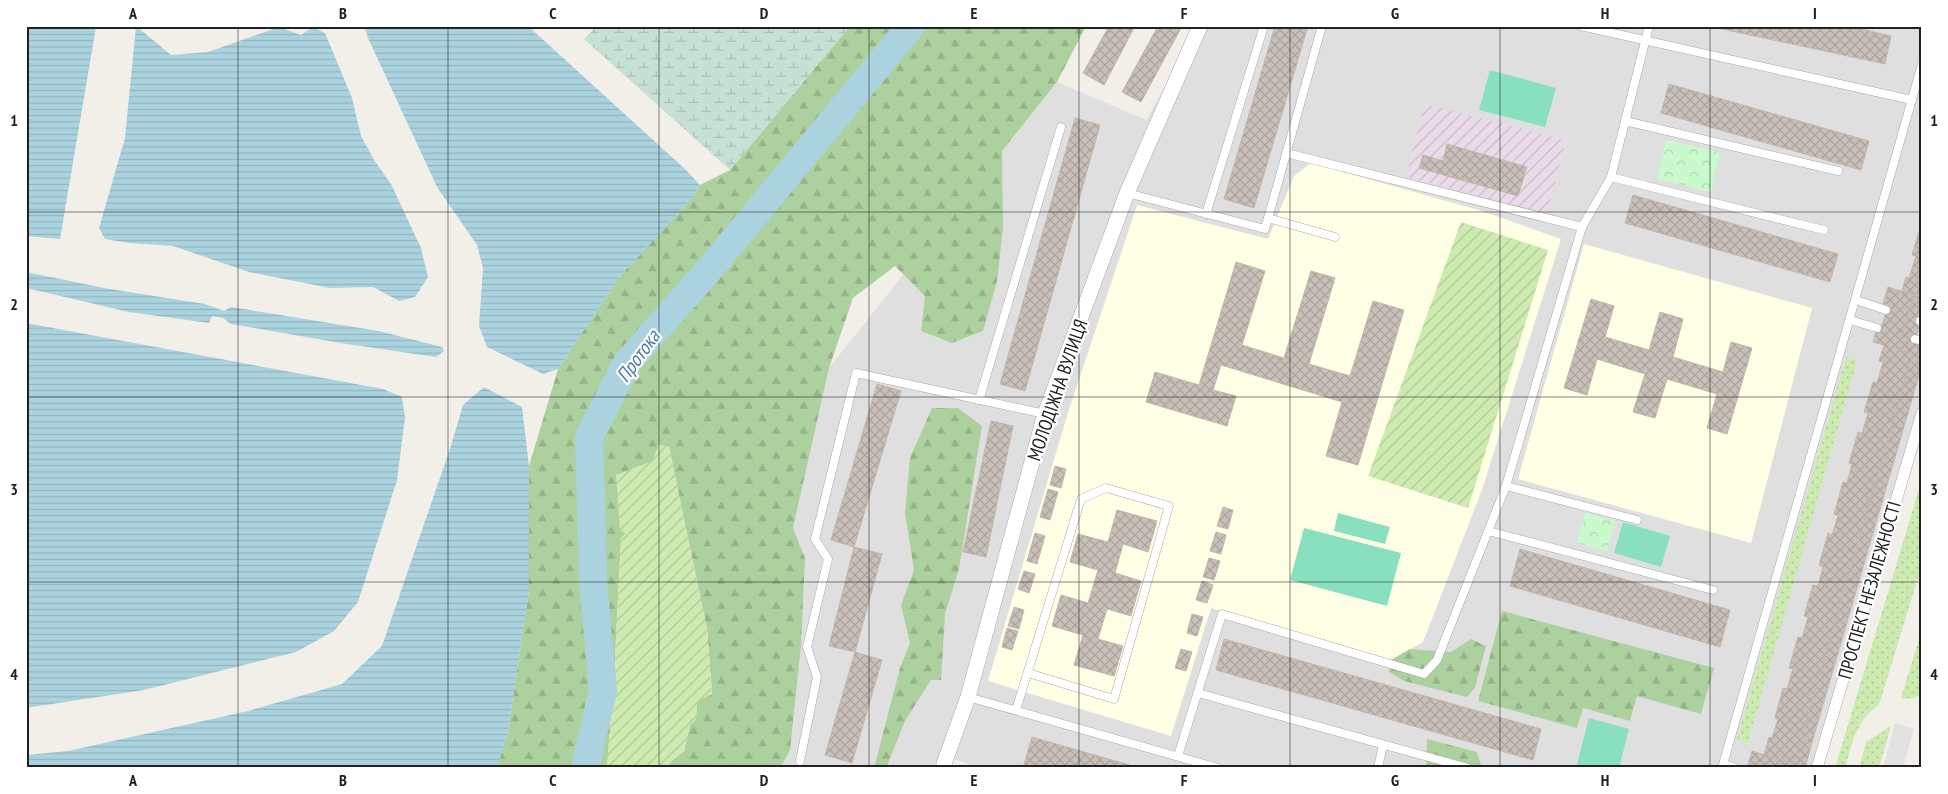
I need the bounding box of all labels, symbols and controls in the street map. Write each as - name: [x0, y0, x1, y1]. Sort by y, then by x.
- text: A: [128, 3, 138, 23]
- text: B: [339, 3, 347, 23]
- text: C: [549, 3, 557, 23]
- text: D: [760, 3, 769, 23]
- text: E: [971, 3, 978, 23]
- text: F: [1181, 3, 1188, 23]
- text: G: [1391, 3, 1399, 23]
- text: H: [1601, 3, 1609, 23]
- text: I: [1813, 3, 1817, 23]
- text: 1: [10, 110, 18, 130]
- text: 1: [1930, 110, 1938, 130]
- text: 2: [10, 294, 18, 314]
- text: 2: [1930, 294, 1938, 314]
- street label: МОЛОДІЖНА ВУЛИЦЯ: [1022, 316, 1092, 464]
- water label: Протока: [610, 324, 666, 387]
- text: 3: [10, 479, 18, 499]
- text: 3: [1930, 479, 1938, 499]
- street label: ПРОСПЕКТ НЕЗАЛЕЖНОСТІ: [1832, 498, 1906, 682]
- text: 4: [10, 664, 18, 684]
- text: 4: [1930, 664, 1938, 684]
- text: A: [128, 770, 138, 790]
- text: B: [339, 770, 347, 790]
- text: C: [549, 770, 557, 790]
- text: D: [760, 770, 769, 790]
- text: E: [971, 770, 978, 790]
- text: F: [1181, 770, 1188, 790]
- text: G: [1391, 770, 1399, 790]
- text: H: [1601, 770, 1609, 790]
- text: I: [1813, 770, 1817, 790]

